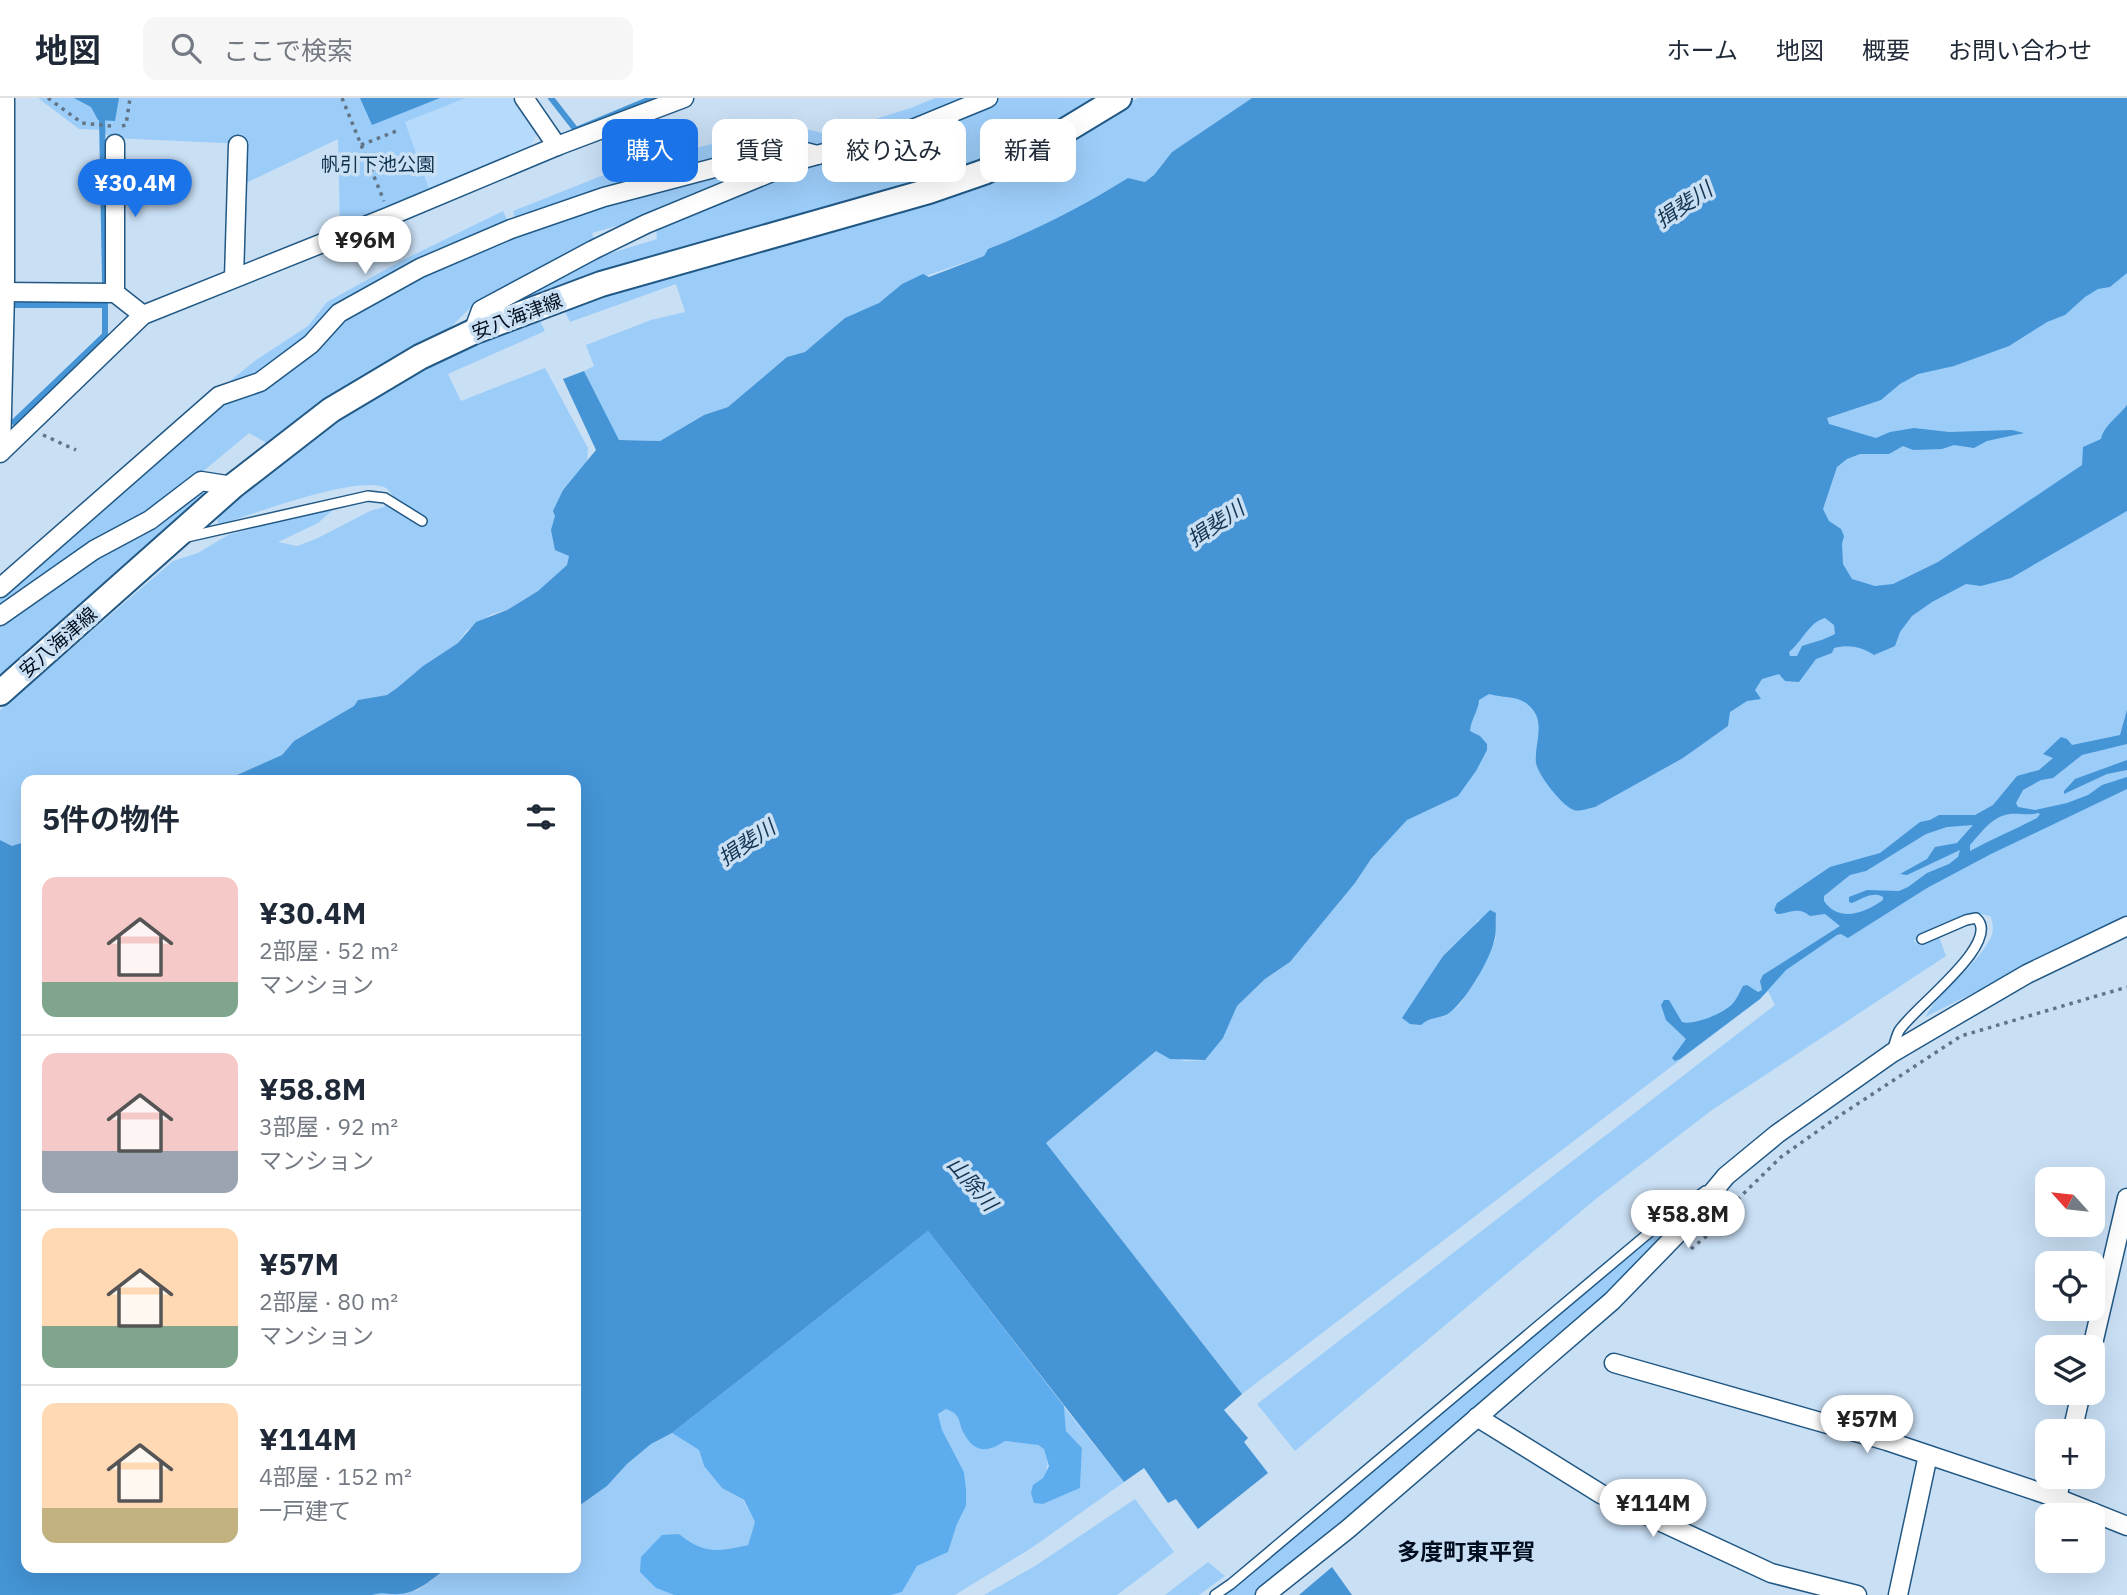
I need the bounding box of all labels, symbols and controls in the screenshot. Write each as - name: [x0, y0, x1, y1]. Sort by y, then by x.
- search box: [143, 17, 633, 80]
- text: 地図: [35, 28, 101, 71]
- icon: search: [167, 29, 205, 67]
- text: ここで検索: [223, 33, 353, 67]
- text: ホーム: [1667, 34, 1738, 66]
- text: 地図: [1776, 34, 1824, 66]
- text: 概要: [1862, 34, 1910, 66]
- text: お問い合わせ: [1948, 34, 2092, 66]
- chip: 購入: [602, 119, 698, 182]
- chip: 賃貸: [712, 119, 808, 182]
- chip: 絞り込み: [822, 119, 966, 182]
- chip: 新着: [980, 119, 1076, 182]
- park label: 帆引下池公園: [321, 152, 435, 176]
- pin: ¥30.4M: [78, 159, 192, 219]
- text: ¥30.4M: [94, 167, 176, 197]
- water label: 揖斐川: [1649, 174, 1719, 233]
- pin: ¥96M: [324, 216, 406, 276]
- text: ¥96M: [334, 224, 396, 254]
- street label: 安八海津線: [468, 288, 566, 344]
- water label: 揖斐川: [1181, 493, 1251, 552]
- street label: 安八海津線: [14, 602, 102, 682]
- icon: filters: [522, 798, 560, 836]
- text: 5件の物件: [42, 799, 180, 838]
- water label: 揖斐川: [712, 812, 782, 871]
- text: ¥30.4M: [259, 893, 366, 932]
- icon: home: [98, 905, 182, 989]
- text: 2部屋 · 52 m²: [259, 935, 398, 965]
- text: マンション: [259, 969, 374, 999]
- text: ¥58.8M: [259, 1069, 366, 1108]
- icon: home: [98, 1081, 182, 1165]
- text: 3部屋 · 92 m²: [259, 1111, 398, 1141]
- text: マンション: [259, 1145, 374, 1175]
- water label: 山除川: [942, 1150, 1005, 1218]
- north arrow: [2035, 1167, 2105, 1237]
- map controls: [2035, 1167, 2105, 1573]
- pin: ¥58.8M: [1631, 1190, 1745, 1250]
- text: ¥58.8M: [1647, 1198, 1729, 1228]
- text: ¥57M: [259, 1244, 339, 1283]
- button: locate: [2035, 1251, 2105, 1321]
- icon: home: [98, 1256, 182, 1340]
- text: 2部屋 · 80 m²: [259, 1286, 398, 1316]
- text: マンション: [259, 1320, 374, 1350]
- button: layers: [2035, 1335, 2105, 1405]
- pin: ¥57M: [1826, 1396, 1908, 1455]
- text: ¥57M: [1836, 1403, 1898, 1433]
- text: ¥114M: [259, 1419, 357, 1458]
- button: +: [2035, 1419, 2105, 1489]
- icon: home: [98, 1431, 182, 1515]
- text: 4部屋 · 152 m²: [259, 1461, 412, 1491]
- pin: ¥114M: [1604, 1480, 1702, 1539]
- text: ¥114M: [1615, 1487, 1691, 1517]
- text: 一戸建て: [259, 1495, 351, 1525]
- button: −: [2035, 1503, 2105, 1573]
- district label: 多度町東平賀: [1397, 1536, 1535, 1566]

